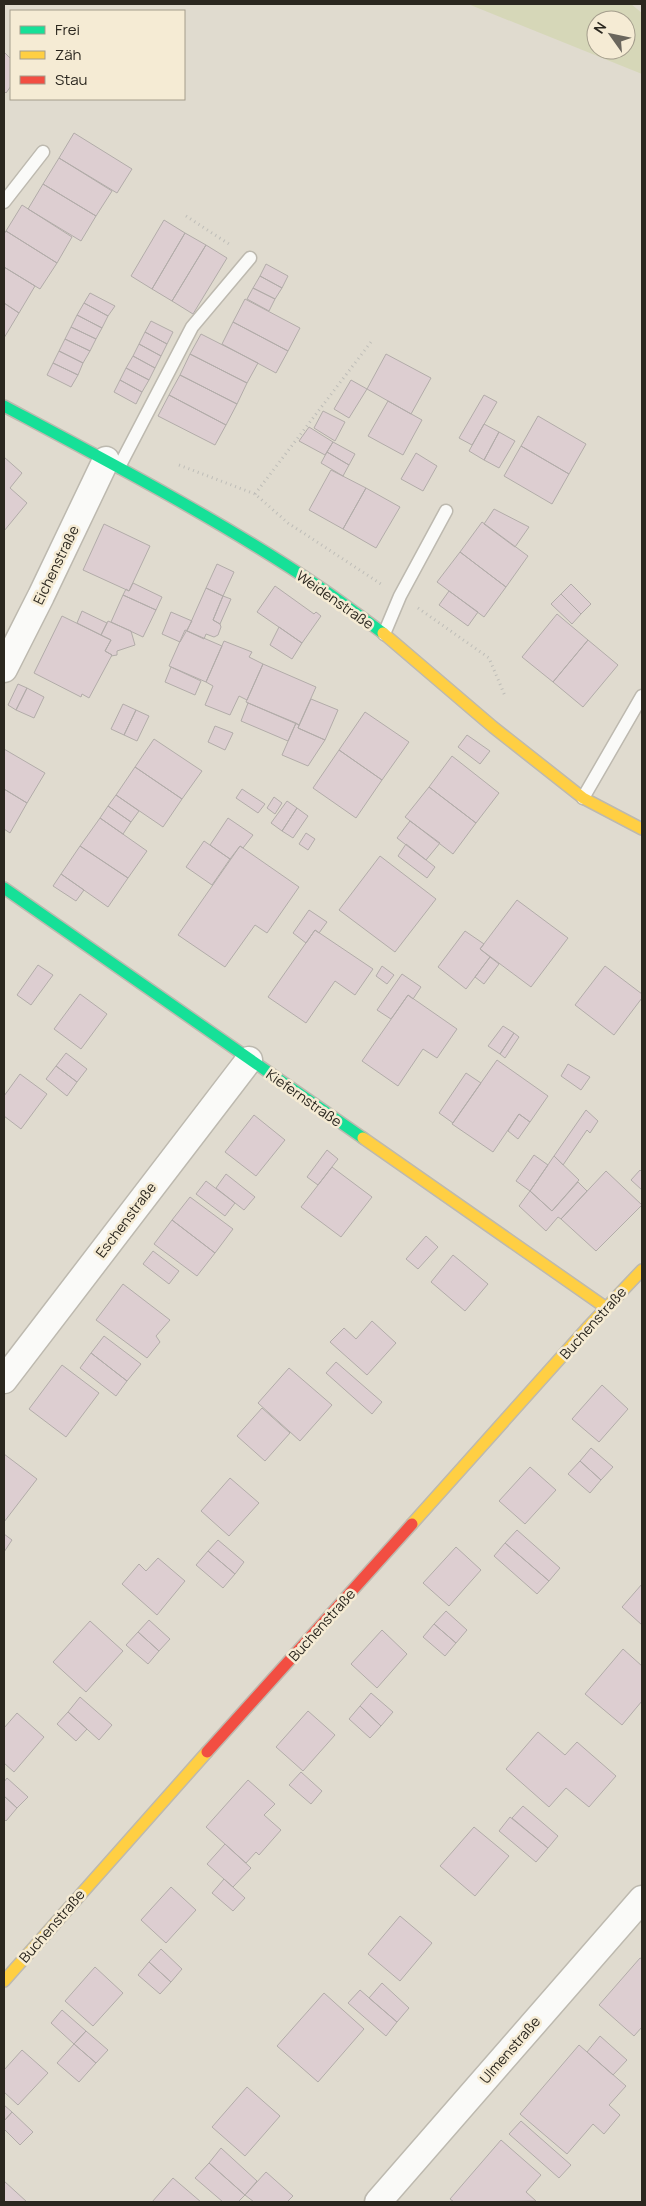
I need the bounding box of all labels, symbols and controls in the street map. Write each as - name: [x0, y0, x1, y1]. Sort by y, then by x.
- legend: [10, 10, 185, 100]
- north arrow: [586, 10, 636, 60]
- text: N: [589, 18, 610, 37]
- text: Frei: [55, 19, 80, 40]
- text: Zäh: [55, 44, 82, 65]
- text: Stau: [55, 69, 88, 90]
- street label: Eichenstraße: [28, 522, 83, 607]
- street label: Weidenstraße: [293, 566, 378, 633]
- street label: Kiefernstraße: [263, 1065, 346, 1131]
- street label: Eschenstraße: [91, 1178, 160, 1261]
- street label: Buchenstraße: [555, 1282, 630, 1363]
- street label: Buchenstraße: [284, 1584, 359, 1665]
- street label: Buchenstraße: [14, 1885, 89, 1966]
- street label: Ulmenstraße: [475, 2012, 544, 2087]

